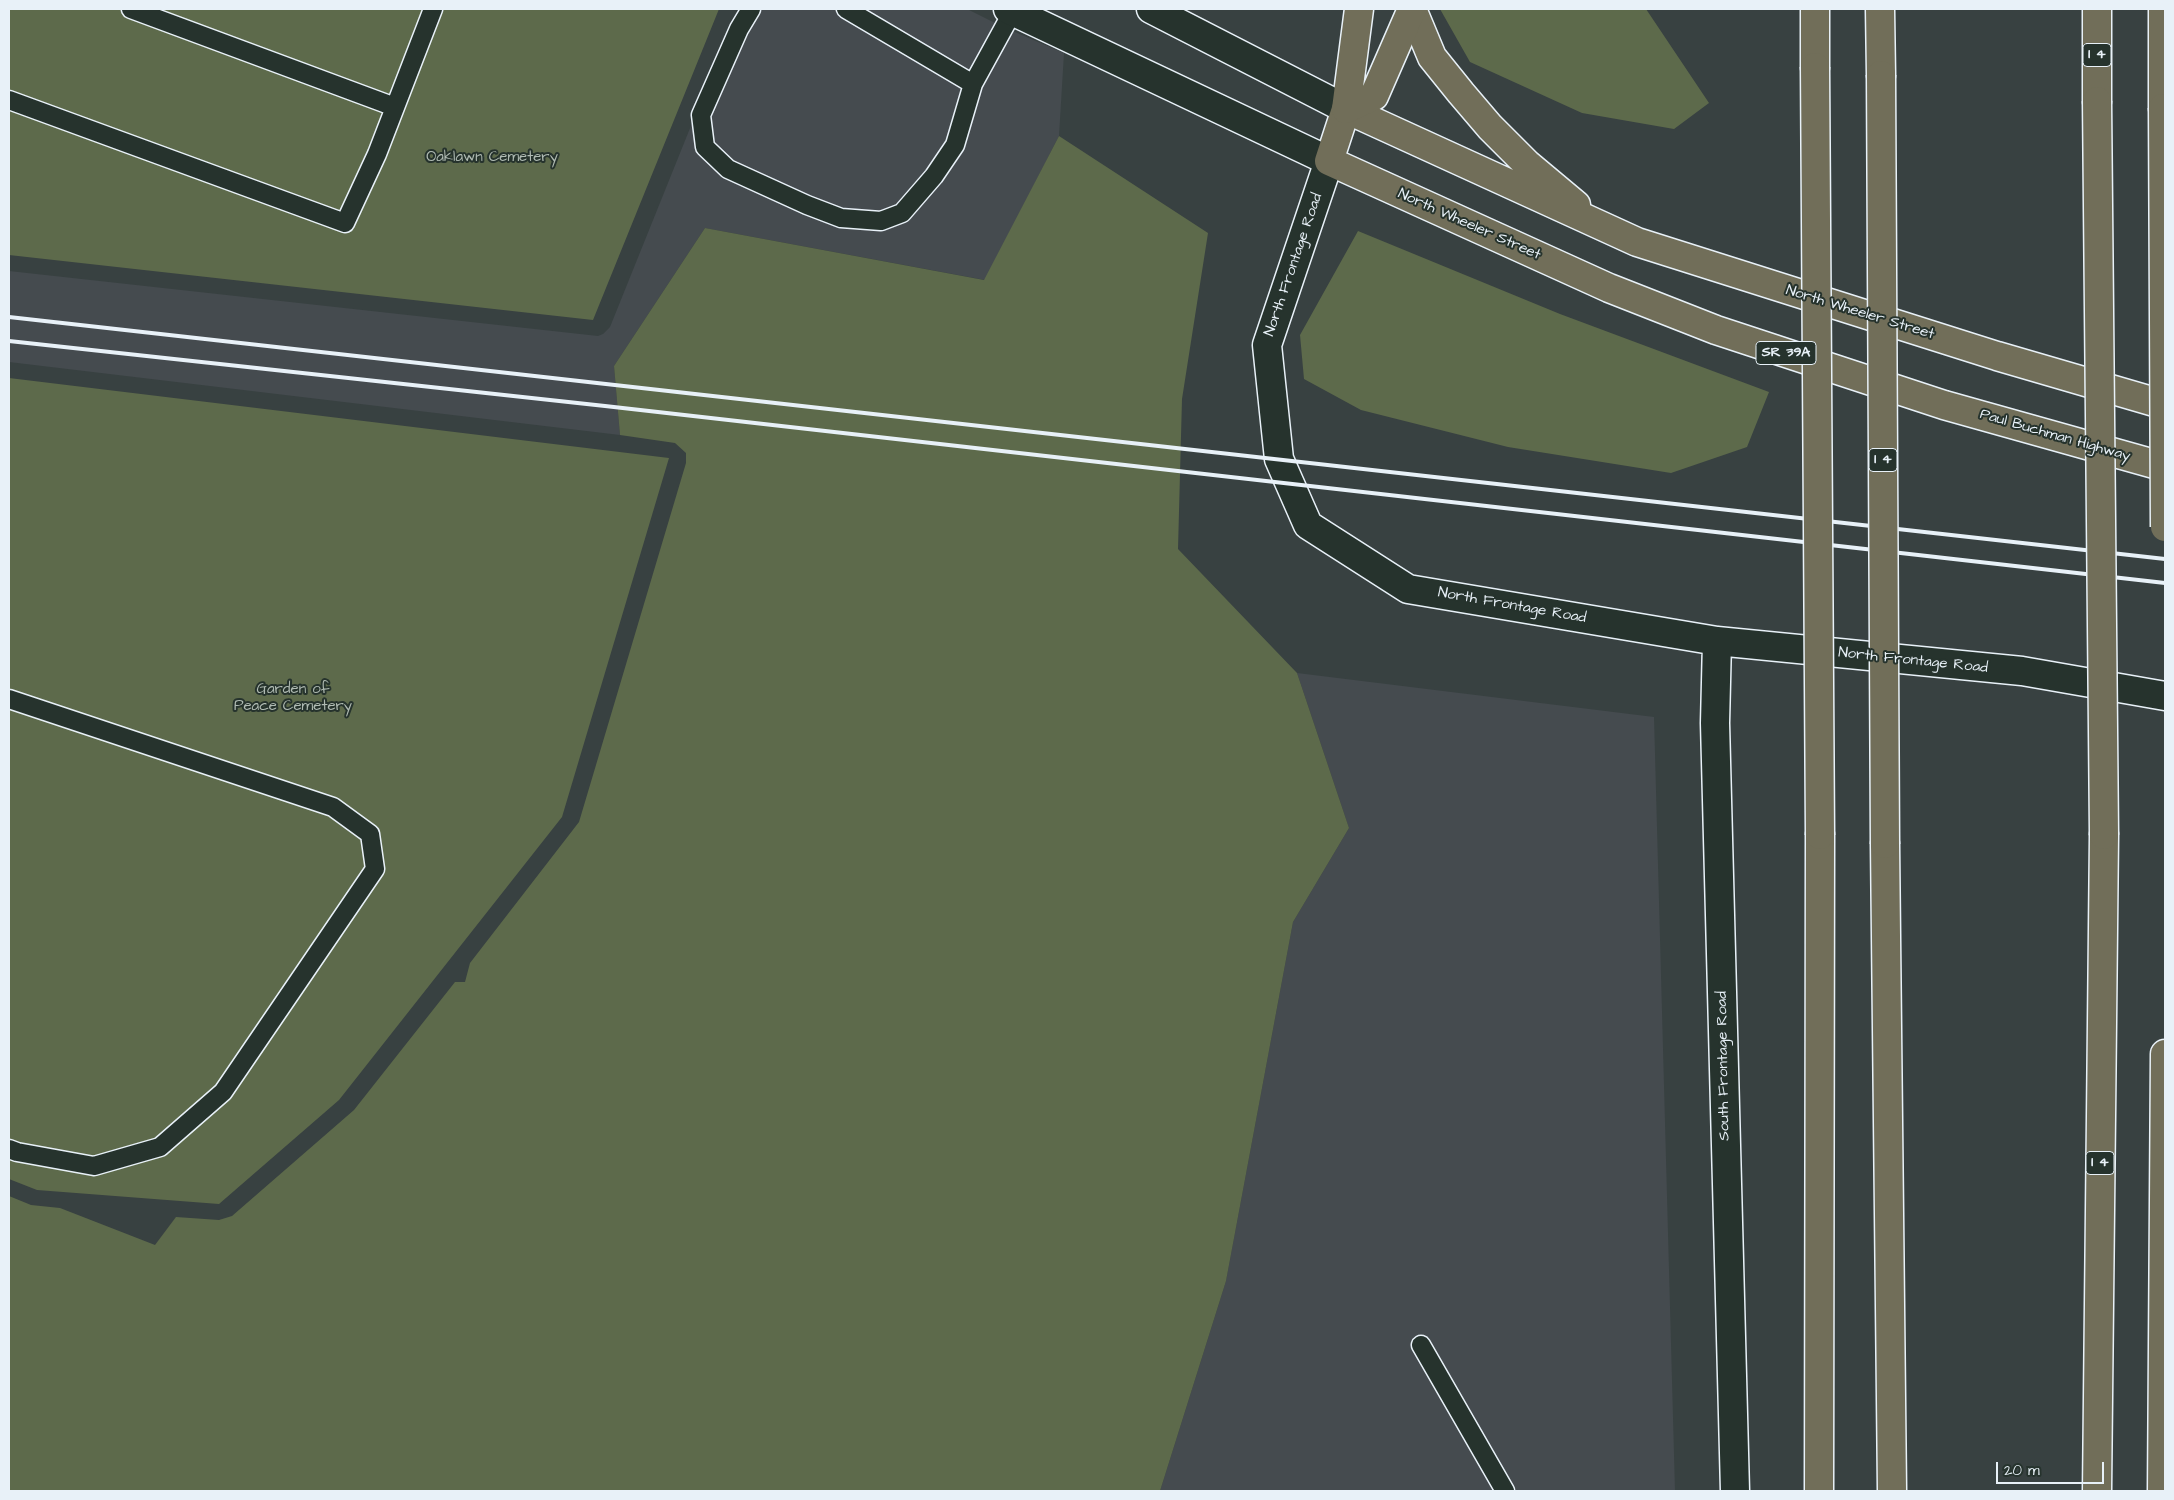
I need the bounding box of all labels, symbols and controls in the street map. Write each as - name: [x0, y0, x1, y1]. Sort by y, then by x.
- road number: I 4: [2083, 44, 2111, 66]
- park label: Oaklawn Cemetery: [426, 149, 558, 167]
- street label: North Wheeler Street: [1395, 185, 1543, 265]
- street label: North Frontage Road: [1261, 191, 1327, 339]
- street label: North Wheeler Street: [1784, 282, 1936, 344]
- road number: SR 39A: [1756, 342, 1816, 364]
- street label: Paul Buchman Highway: [1978, 406, 2132, 466]
- road number: I 4: [1869, 448, 1897, 472]
- street label: North Frontage Road: [1436, 584, 1588, 628]
- street label: North Frontage Road: [1837, 644, 1989, 678]
- park label: Garden of Peace Cemetery: [234, 681, 352, 716]
- street label: South Frontage Road: [1714, 991, 1734, 1141]
- road number: I 4: [2086, 1152, 2114, 1174]
- scale bar: [1999, 1452, 2106, 1484]
- text: 20 m: [2004, 1460, 2040, 1481]

